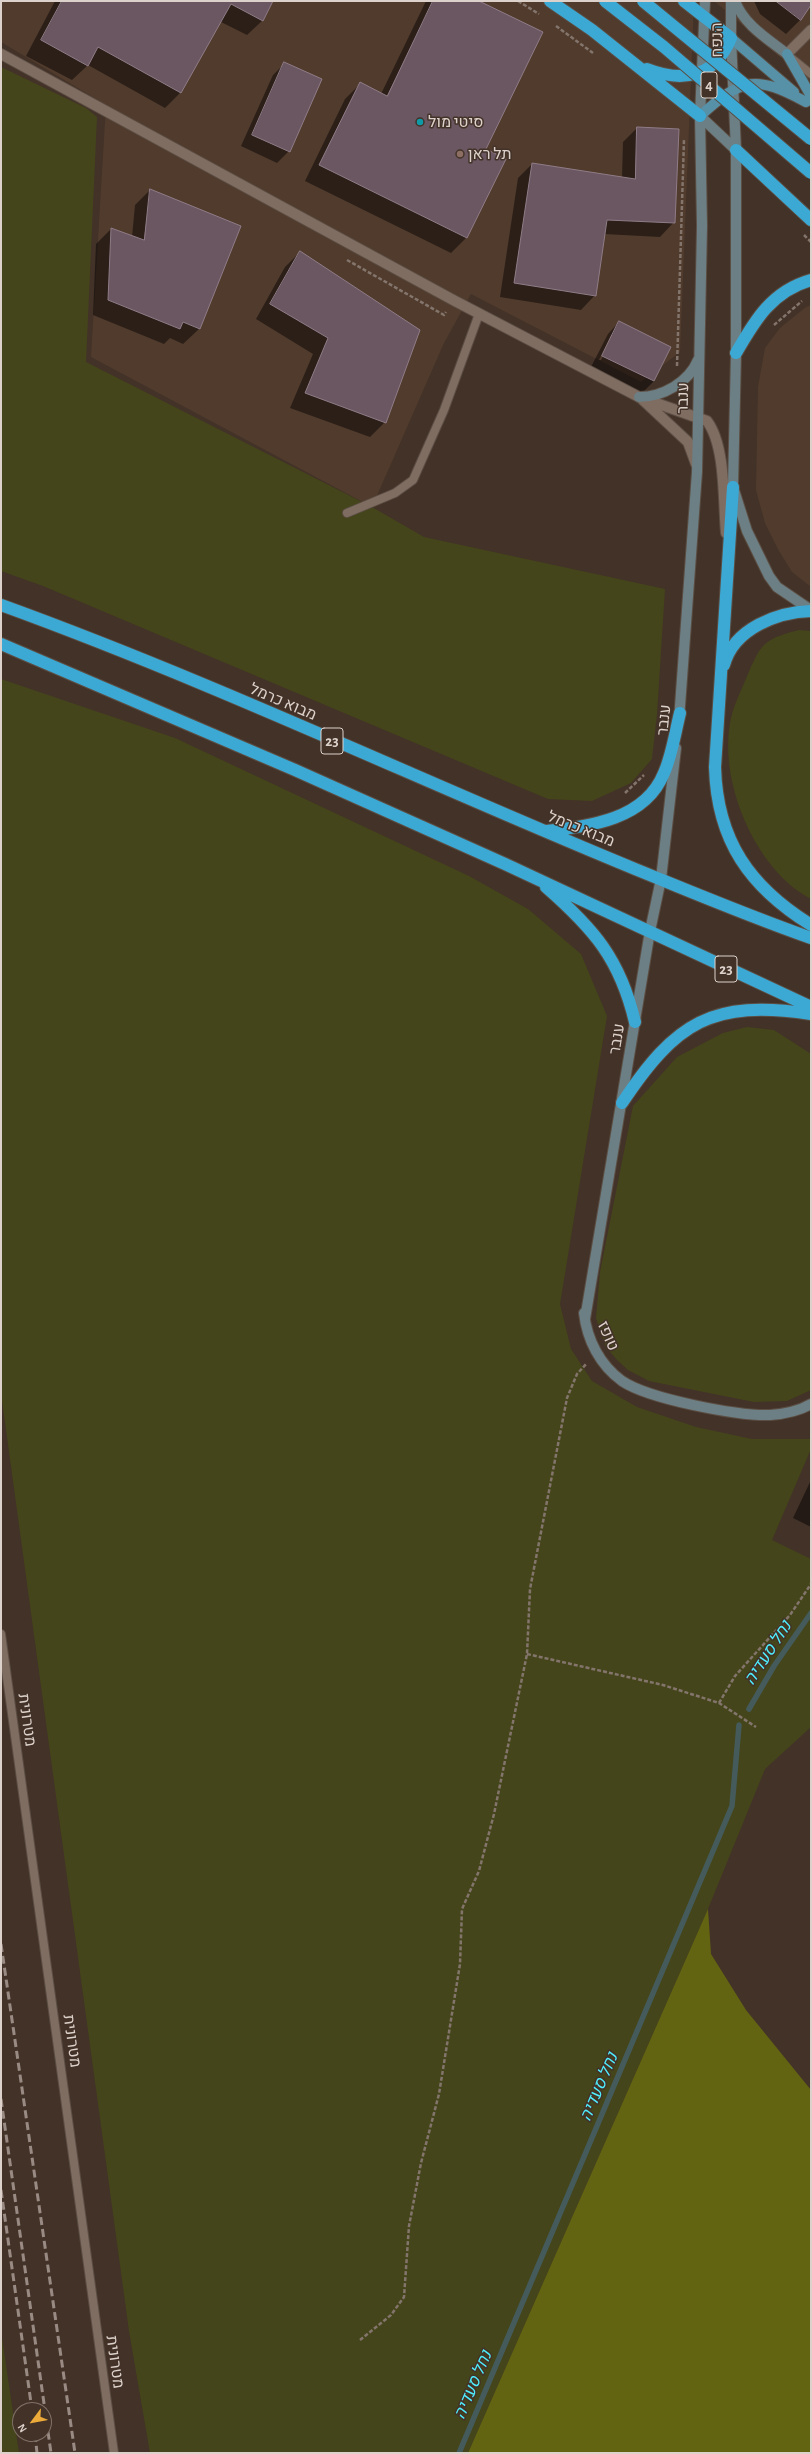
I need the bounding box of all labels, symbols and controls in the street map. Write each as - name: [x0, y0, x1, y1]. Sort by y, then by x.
- street label: הנפח: [707, 22, 727, 58]
- road number: 4: [701, 72, 717, 98]
- place label: סיטי מול: [428, 112, 483, 132]
- marker: סיטי מול: [415, 117, 425, 127]
- place label: תל ראן: [468, 144, 512, 164]
- marker: תל ראן: [455, 149, 465, 159]
- street label: ענבר: [673, 382, 693, 414]
- street label: מבוא כרמל: [247, 679, 319, 725]
- street label: ענבר: [653, 703, 675, 737]
- road number: 23: [321, 728, 343, 754]
- street label: מבוא כרמל: [544, 807, 618, 851]
- road number: 23: [715, 956, 737, 982]
- street label: ענבר: [605, 1022, 629, 1056]
- street label: טופז: [593, 1318, 623, 1354]
- water label: נחל סעדיה: [740, 1617, 796, 1689]
- street label: מטרונית: [14, 1692, 40, 1748]
- street label: מטרונית: [59, 2013, 85, 2069]
- water label: נחל סעדיה: [575, 2050, 623, 2124]
- street label: מטרונית: [102, 2334, 128, 2390]
- water label: נחל סעדיה: [449, 2348, 497, 2422]
- north arrow: [12, 2402, 52, 2442]
- text: N: [16, 2422, 29, 2434]

